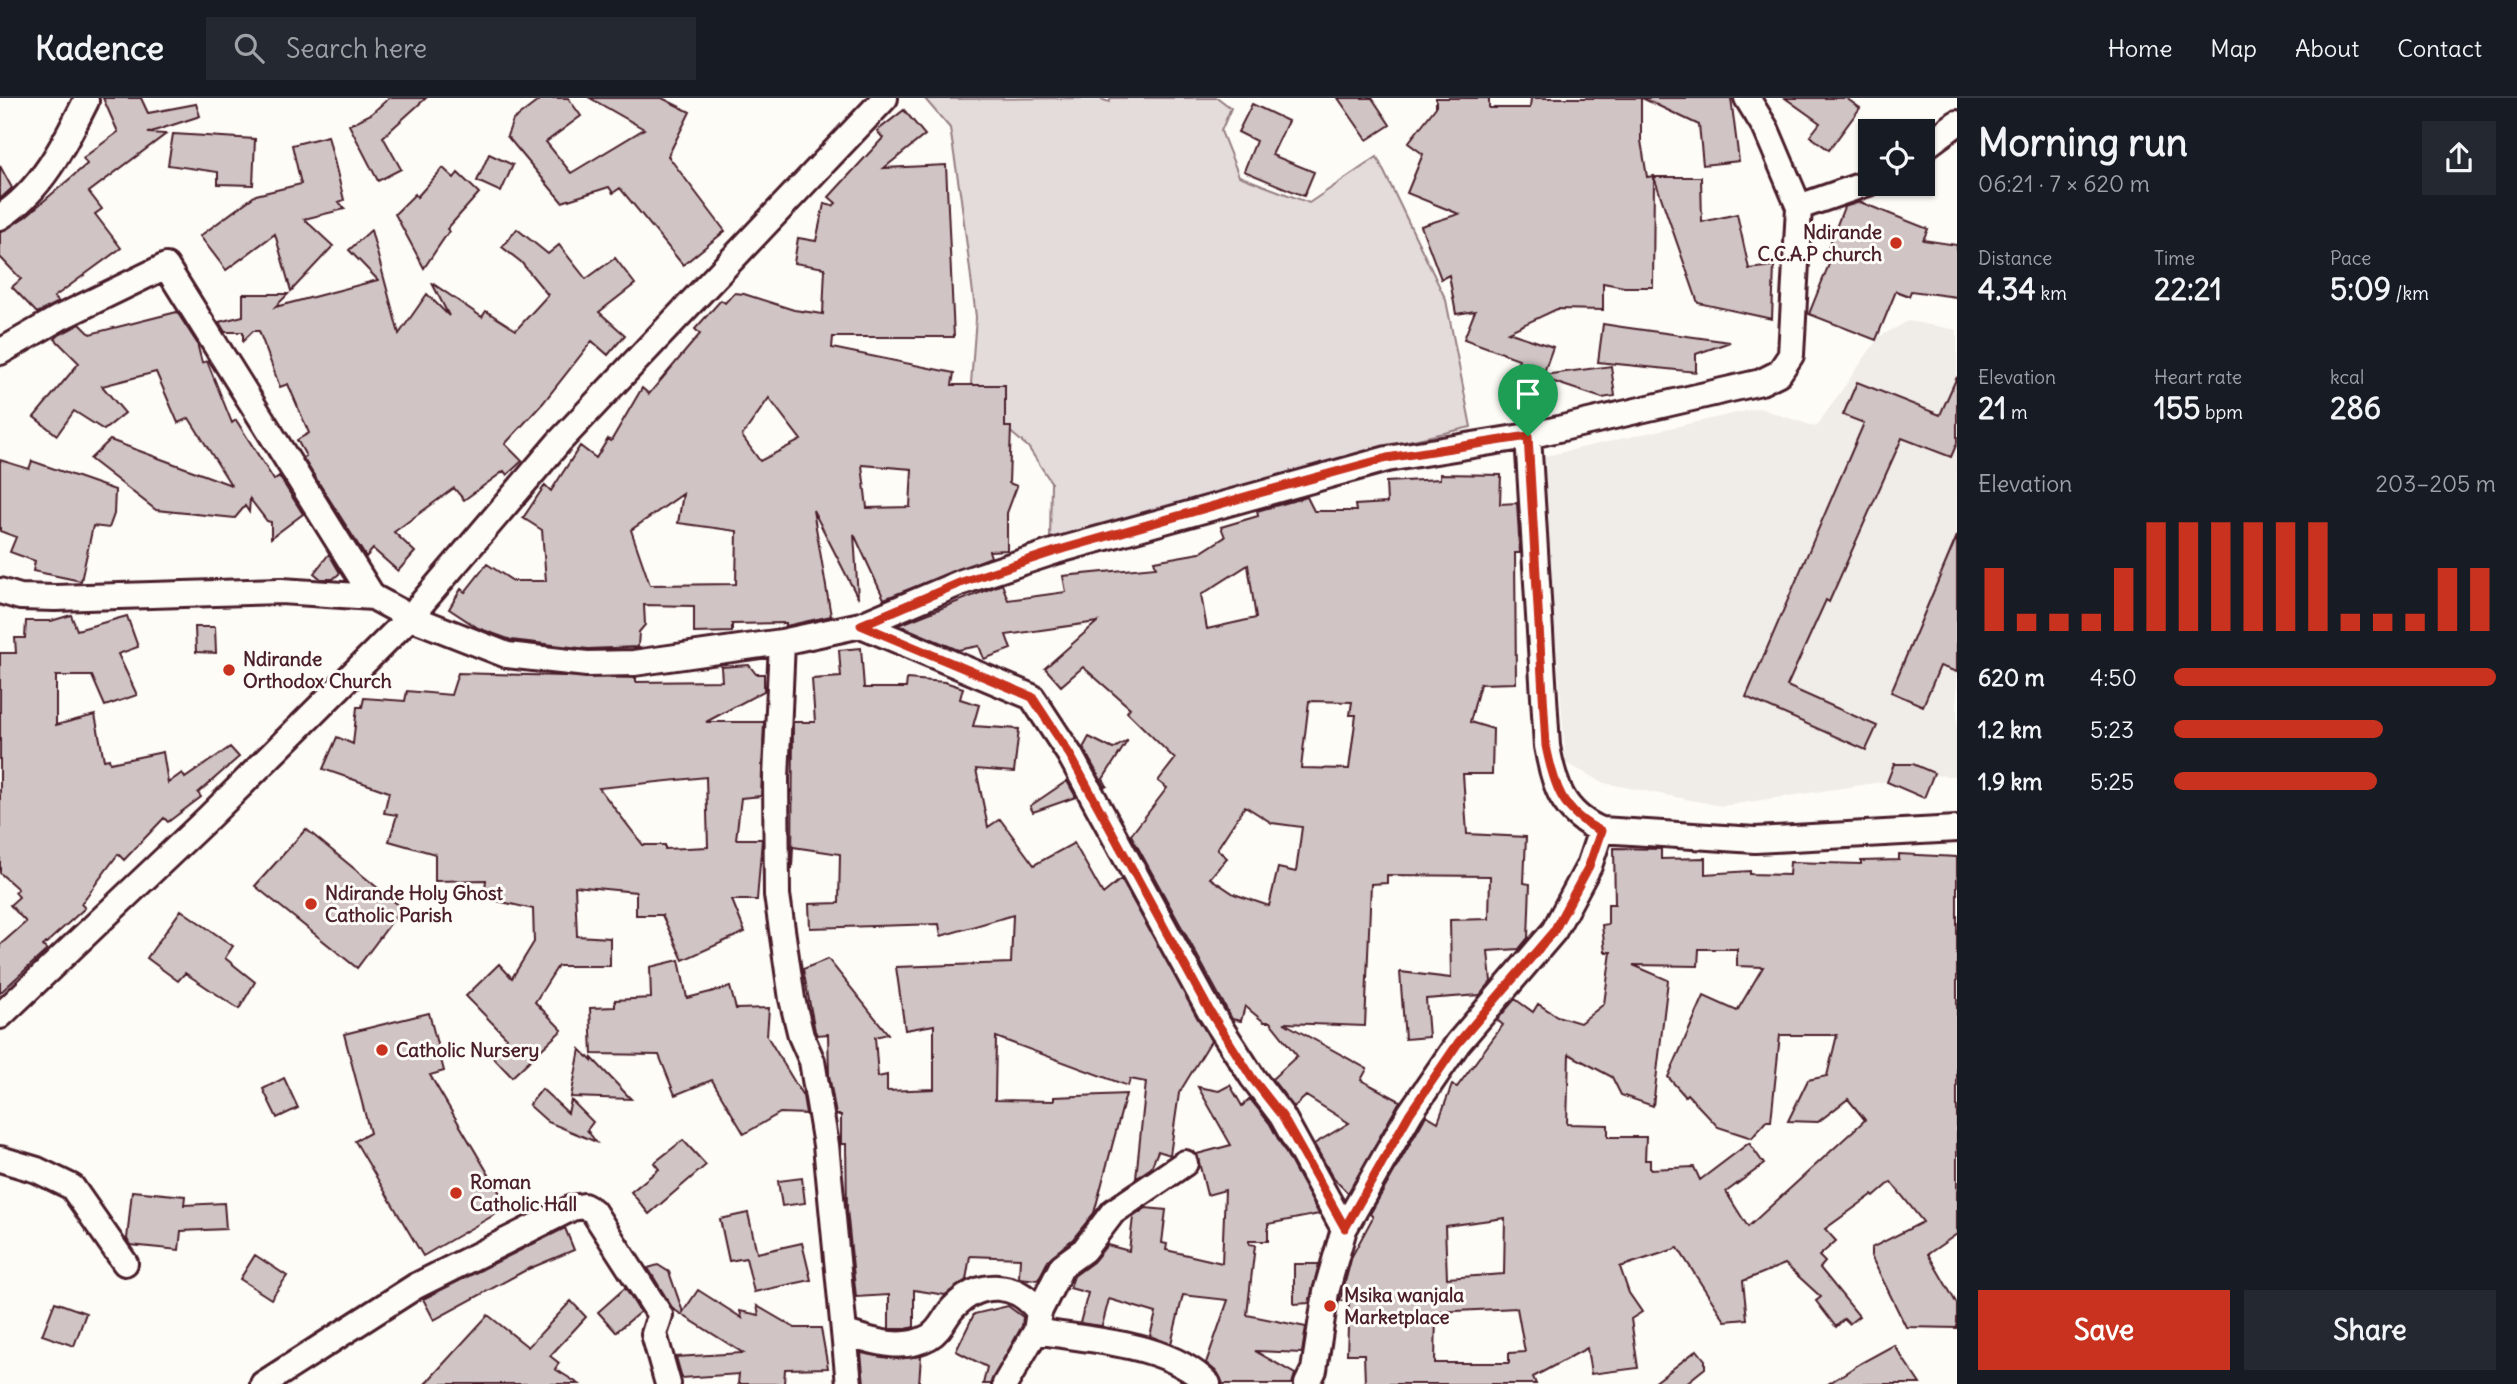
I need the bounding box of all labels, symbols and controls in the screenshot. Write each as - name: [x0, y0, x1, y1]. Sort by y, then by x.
- search box: [206, 17, 696, 80]
- text: Kadence: [35, 27, 164, 69]
- icon: search: [230, 29, 268, 67]
- text: Search here: [286, 32, 427, 65]
- text: Home: [2108, 33, 2172, 63]
- text: Map: [2210, 33, 2257, 63]
- text: About: [2295, 33, 2359, 63]
- text: Contact: [2397, 33, 2482, 63]
- map controls: [1858, 119, 1935, 196]
- button: locate: [1858, 119, 1935, 196]
- text: Morning run: [1978, 119, 2188, 166]
- button: share: [2422, 121, 2496, 195]
- text: 06:21 · 7 × 620 m: [1978, 169, 2150, 198]
- place label: Ndirande C.C.A.P church: [1757, 220, 1882, 266]
- marker: Ndirande C.C.A.P church: [1888, 235, 1904, 251]
- text: Distance: [1978, 246, 2052, 270]
- text: Time: [2154, 246, 2195, 270]
- text: Pace: [2330, 246, 2371, 270]
- text: 4.34: [1978, 270, 2036, 308]
- text: 22:21: [2154, 270, 2222, 308]
- text: 5:09: [2330, 270, 2391, 308]
- text: km: [2036, 281, 2067, 305]
- text: /km: [2391, 281, 2429, 305]
- pin: [1498, 364, 1558, 436]
- text: Elevation: [1978, 365, 2056, 389]
- text: Heart rate: [2154, 365, 2242, 389]
- text: kcal: [2330, 365, 2364, 389]
- icon: arrive: [1509, 375, 1547, 413]
- text: 21: [1978, 389, 2006, 427]
- text: 155: [2154, 389, 2200, 427]
- text: 286: [2330, 389, 2381, 427]
- text: m: [2006, 400, 2028, 424]
- text: bpm: [2200, 400, 2243, 424]
- text: Elevation: [1978, 469, 2072, 498]
- text: 203–205 m: [2376, 469, 2496, 498]
- place label: Ndirande Orthodox Church: [243, 647, 392, 693]
- marker: Ndirande Orthodox Church: [221, 662, 237, 678]
- text: 620 m: [1978, 663, 2045, 692]
- text: 4:50: [2090, 663, 2137, 692]
- text: 1.2 km: [1978, 715, 2042, 744]
- text: 5:23: [2090, 715, 2134, 744]
- text: 1.9 km: [1978, 767, 2043, 796]
- text: 5:25: [2090, 767, 2134, 796]
- place label: Ndirande Holy Ghost Catholic Parish: [325, 881, 504, 927]
- marker: Ndirande Holy Ghost Catholic Parish: [303, 896, 319, 912]
- place label: Catholic Nursery: [396, 1038, 539, 1062]
- marker: Catholic Nursery: [374, 1042, 390, 1058]
- place label: Roman Catholic Hall: [470, 1170, 577, 1216]
- marker: Roman Catholic Hall: [448, 1185, 464, 1201]
- place label: Msika wanjala Marketplace: [1344, 1283, 1464, 1329]
- button: Save: [1978, 1290, 2230, 1370]
- button: Share: [2244, 1290, 2496, 1370]
- marker: Msika wanjala Marketplace: [1322, 1298, 1338, 1314]

